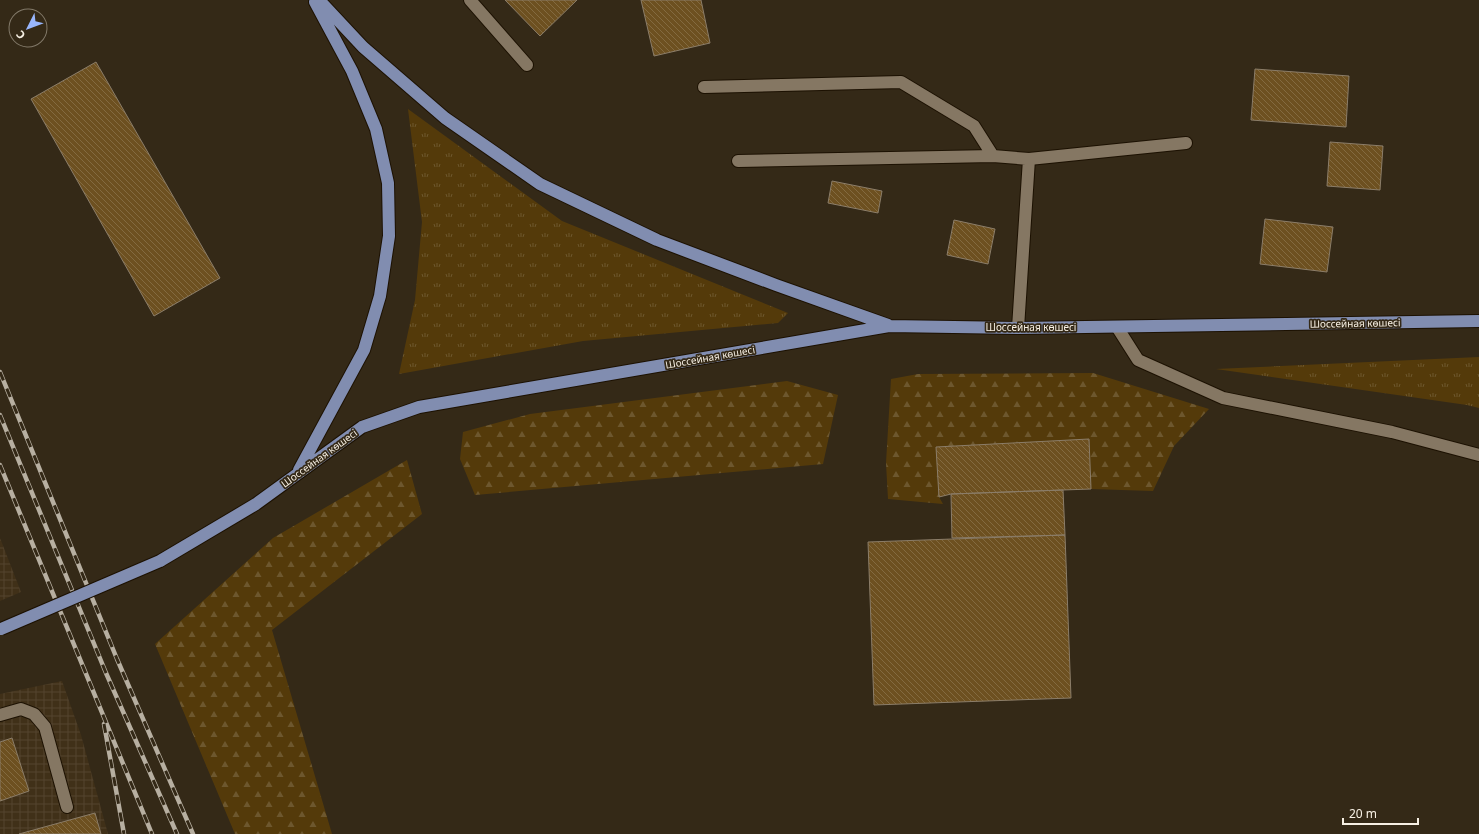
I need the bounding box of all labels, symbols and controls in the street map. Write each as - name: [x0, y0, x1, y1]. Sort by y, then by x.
- north arrow: [8, 8, 48, 48]
- text: С: [12, 27, 28, 43]
- street label: Шоссейная көшесі: [1309, 315, 1401, 331]
- street label: Шоссейная көшесі: [986, 320, 1076, 334]
- street label: Шоссейная көшесі: [664, 342, 756, 372]
- street label: Шоссейная көшесі: [278, 426, 360, 490]
- scale bar: [1343, 800, 1418, 826]
- text: 20 m: [1349, 805, 1377, 822]

